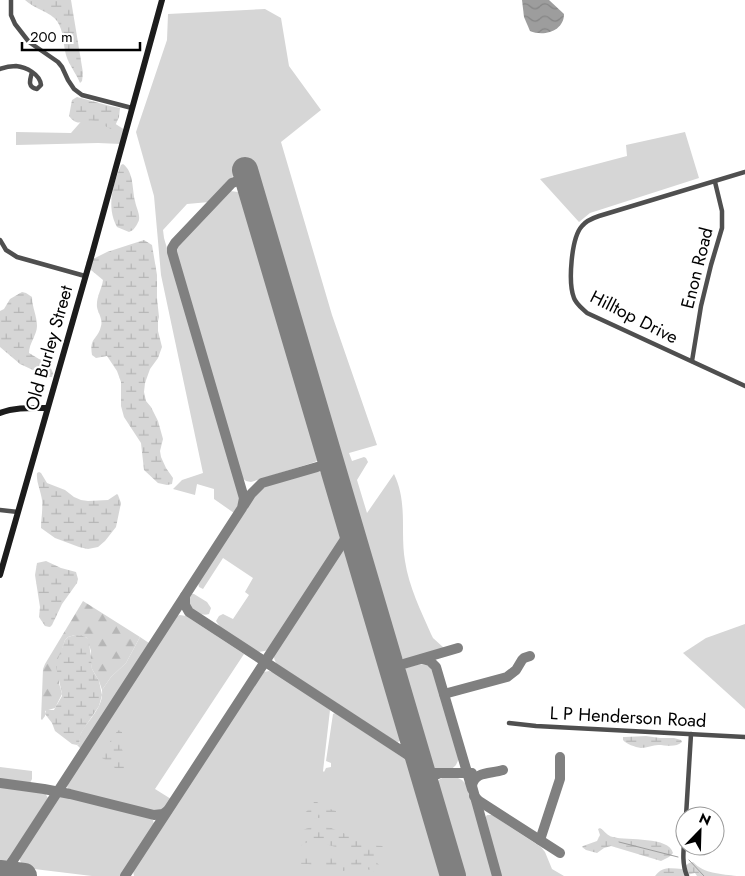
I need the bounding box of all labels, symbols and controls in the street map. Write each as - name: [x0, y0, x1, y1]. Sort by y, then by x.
- scale bar: [22, 20, 140, 52]
- text: 200 m: [30, 26, 73, 48]
- street label: Enon Road: [674, 225, 720, 311]
- street label: Old Burley Street: [19, 282, 79, 414]
- street label: Hilltop Drive: [585, 284, 683, 350]
- street label: L P Henderson Road: [549, 700, 707, 734]
- north arrow: [675, 806, 725, 856]
- text: N: [696, 808, 714, 830]

